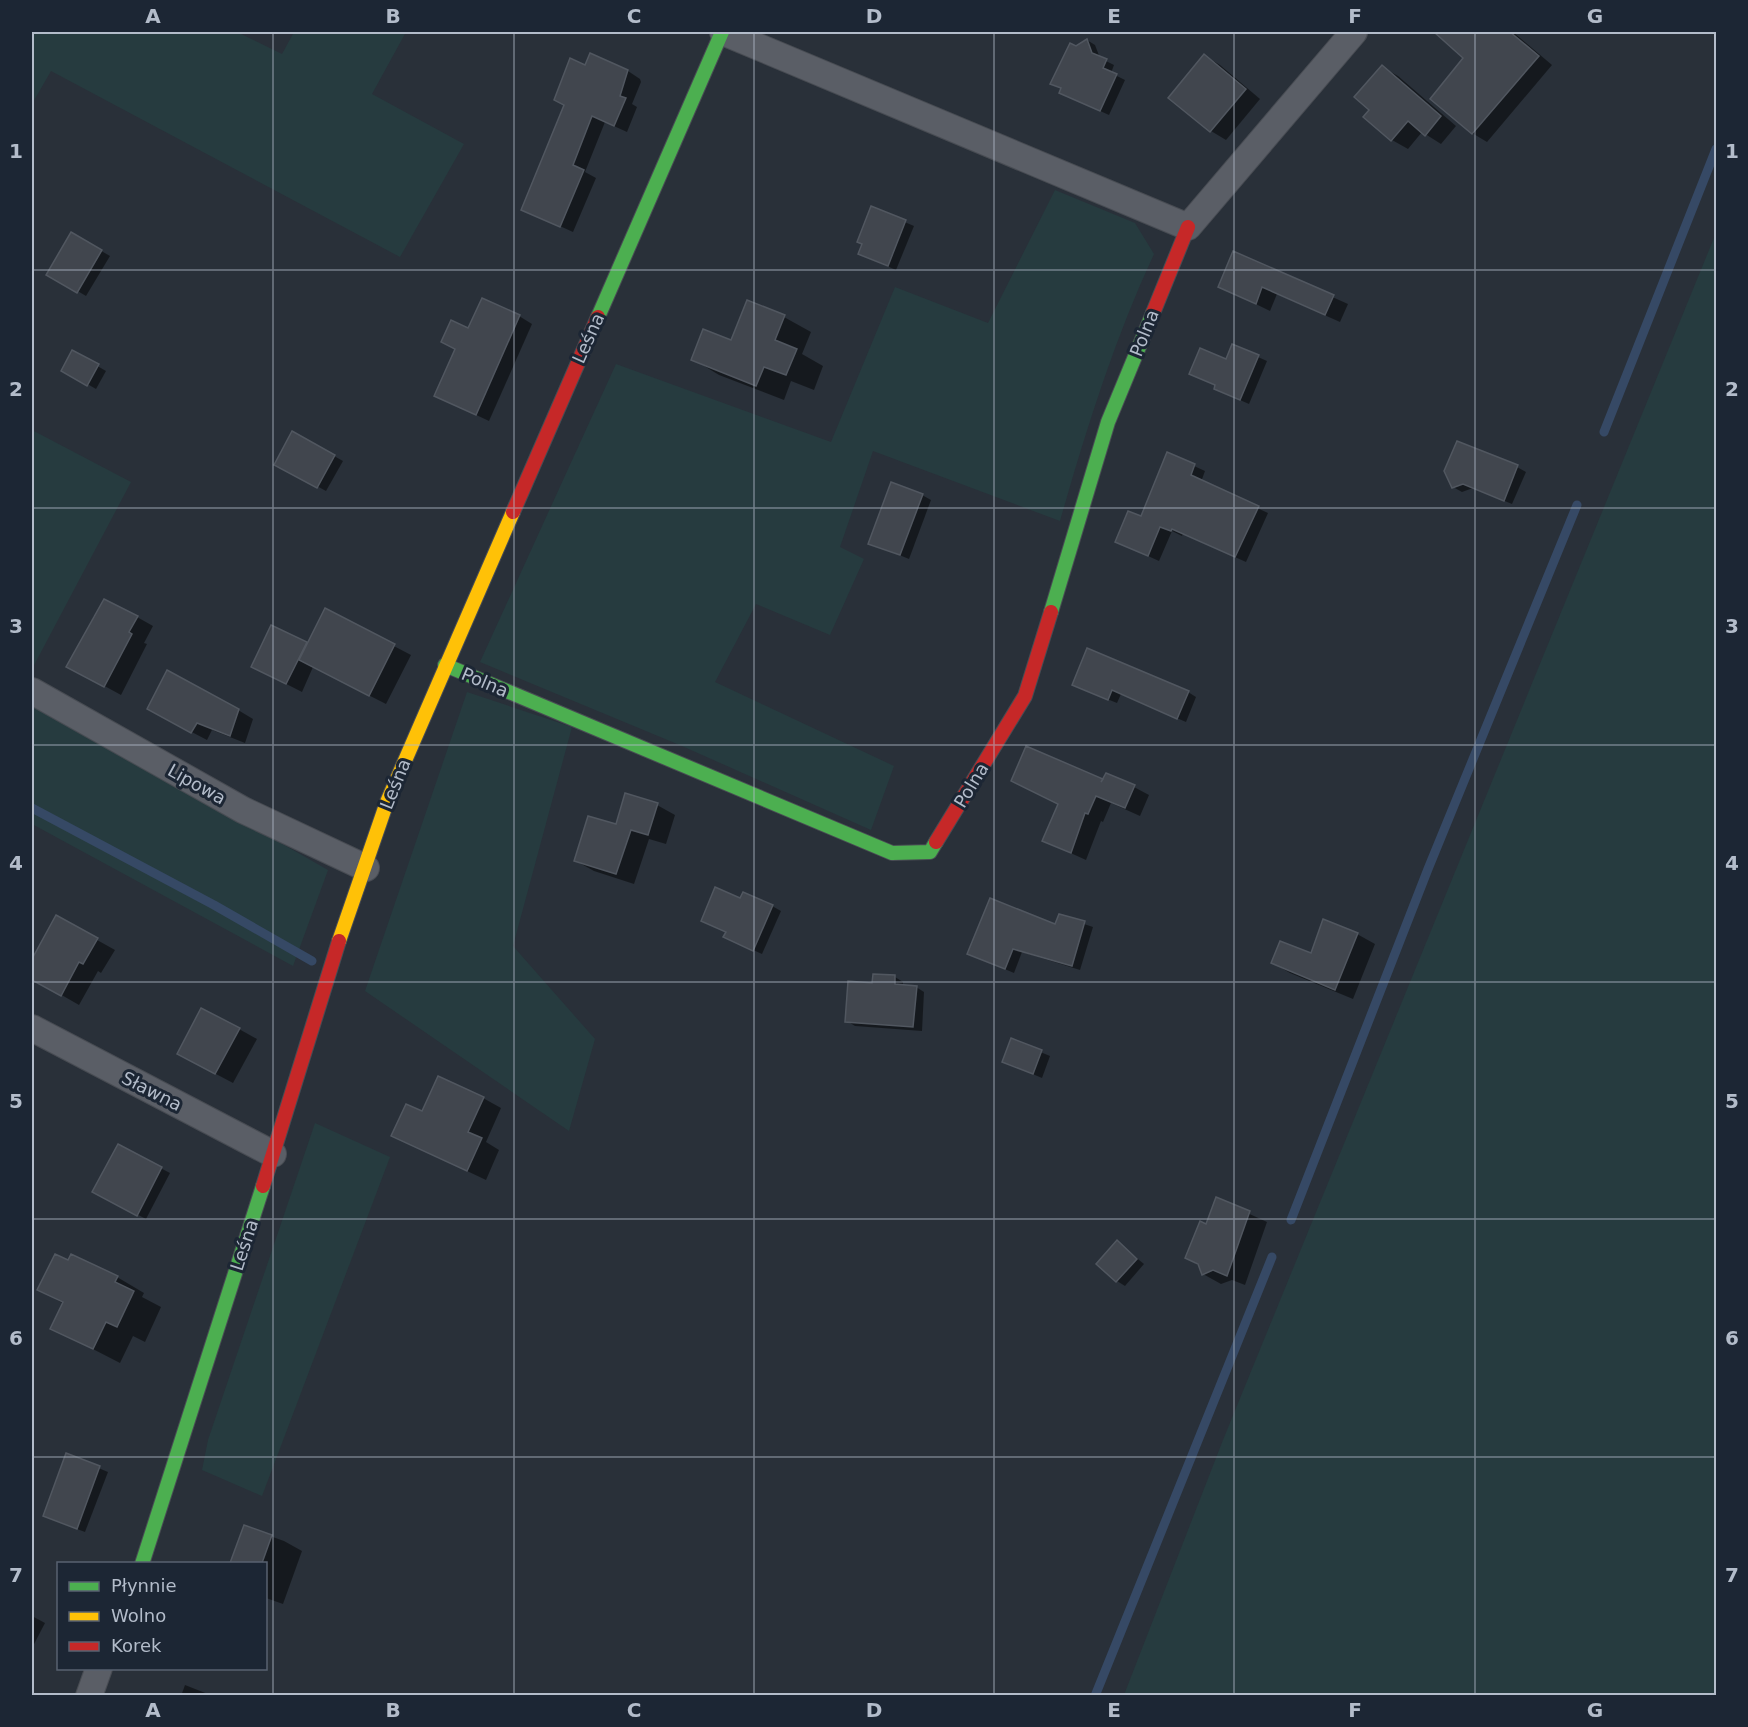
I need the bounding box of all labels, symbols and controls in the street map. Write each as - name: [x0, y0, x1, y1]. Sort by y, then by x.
- text: A: [145, 4, 161, 28]
- text: B: [385, 4, 401, 28]
- text: C: [627, 4, 641, 28]
- text: D: [866, 4, 882, 28]
- text: E: [1107, 4, 1121, 28]
- text: F: [1348, 4, 1362, 28]
- text: G: [1587, 4, 1603, 28]
- text: 1: [9, 139, 23, 163]
- text: 1: [1725, 139, 1739, 163]
- street label: Polna: [1125, 307, 1163, 359]
- street label: Leśna: [568, 310, 608, 366]
- text: 2: [9, 377, 23, 401]
- text: 2: [1725, 377, 1739, 401]
- text: 3: [9, 614, 23, 638]
- text: 3: [1725, 614, 1739, 638]
- street label: Polna: [458, 663, 512, 701]
- street label: Leśna: [375, 756, 415, 812]
- street label: Lipowa: [164, 759, 230, 809]
- street label: Polna: [949, 759, 993, 811]
- text: 4: [9, 851, 23, 875]
- text: 4: [1725, 851, 1739, 875]
- street label: Sławna: [118, 1067, 186, 1115]
- text: 5: [9, 1089, 23, 1113]
- text: 5: [1725, 1089, 1739, 1113]
- street label: Leśna: [226, 1217, 262, 1273]
- text: 6: [9, 1326, 23, 1350]
- text: 6: [1725, 1326, 1739, 1350]
- legend: [57, 1562, 267, 1670]
- text: 7: [9, 1563, 23, 1587]
- text: 7: [1725, 1563, 1739, 1587]
- text: Płynnie: [111, 1575, 177, 1596]
- text: Wolno: [111, 1605, 166, 1626]
- text: Korek: [111, 1635, 162, 1656]
- text: A: [145, 1698, 161, 1722]
- text: B: [385, 1698, 401, 1722]
- text: C: [627, 1698, 641, 1722]
- text: D: [866, 1698, 882, 1722]
- text: E: [1107, 1698, 1121, 1722]
- text: F: [1348, 1698, 1362, 1722]
- text: G: [1587, 1698, 1603, 1722]

